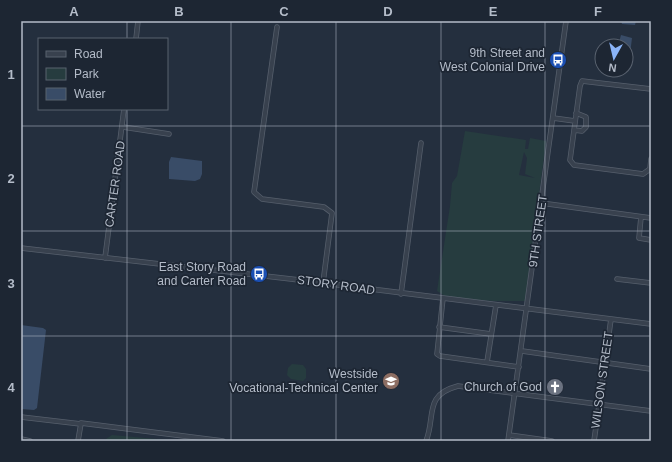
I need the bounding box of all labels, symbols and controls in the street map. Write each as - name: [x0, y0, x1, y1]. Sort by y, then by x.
- text: A: [69, 4, 79, 19]
- text: B: [174, 4, 184, 19]
- text: C: [279, 4, 289, 19]
- text: D: [383, 4, 393, 19]
- text: E: [489, 4, 498, 19]
- text: F: [594, 4, 602, 19]
- legend: [38, 38, 168, 110]
- north arrow: [594, 38, 634, 78]
- place label: 9th Street and West Colonial Drive: [440, 46, 545, 74]
- text: Road: [74, 47, 103, 61]
- bus stop icon: 9th Street and West Colonial Drive: [548, 50, 568, 70]
- text: N: [608, 61, 617, 74]
- text: 1: [7, 67, 15, 82]
- text: Park: [74, 67, 100, 81]
- text: Water: [74, 87, 106, 101]
- street label: CARTER ROAD: [102, 140, 128, 228]
- text: 2: [7, 171, 15, 186]
- street label: 9TH STREET: [526, 193, 550, 268]
- place label: East Story Road and Carter Road: [157, 260, 246, 288]
- bus stop icon: East Story Road and Carter Road: [249, 264, 269, 284]
- street label: STORY ROAD: [296, 273, 376, 297]
- text: 3: [7, 276, 15, 291]
- street label: WILSON STREET: [588, 330, 616, 430]
- place label: Westside Vocational-Technical Center: [229, 367, 378, 395]
- school or university icon: Westside Vocational-Technical Center: [381, 371, 401, 391]
- church icon: Church of God: [545, 377, 565, 397]
- text: 4: [7, 380, 15, 395]
- place label: Church of God: [464, 380, 542, 394]

